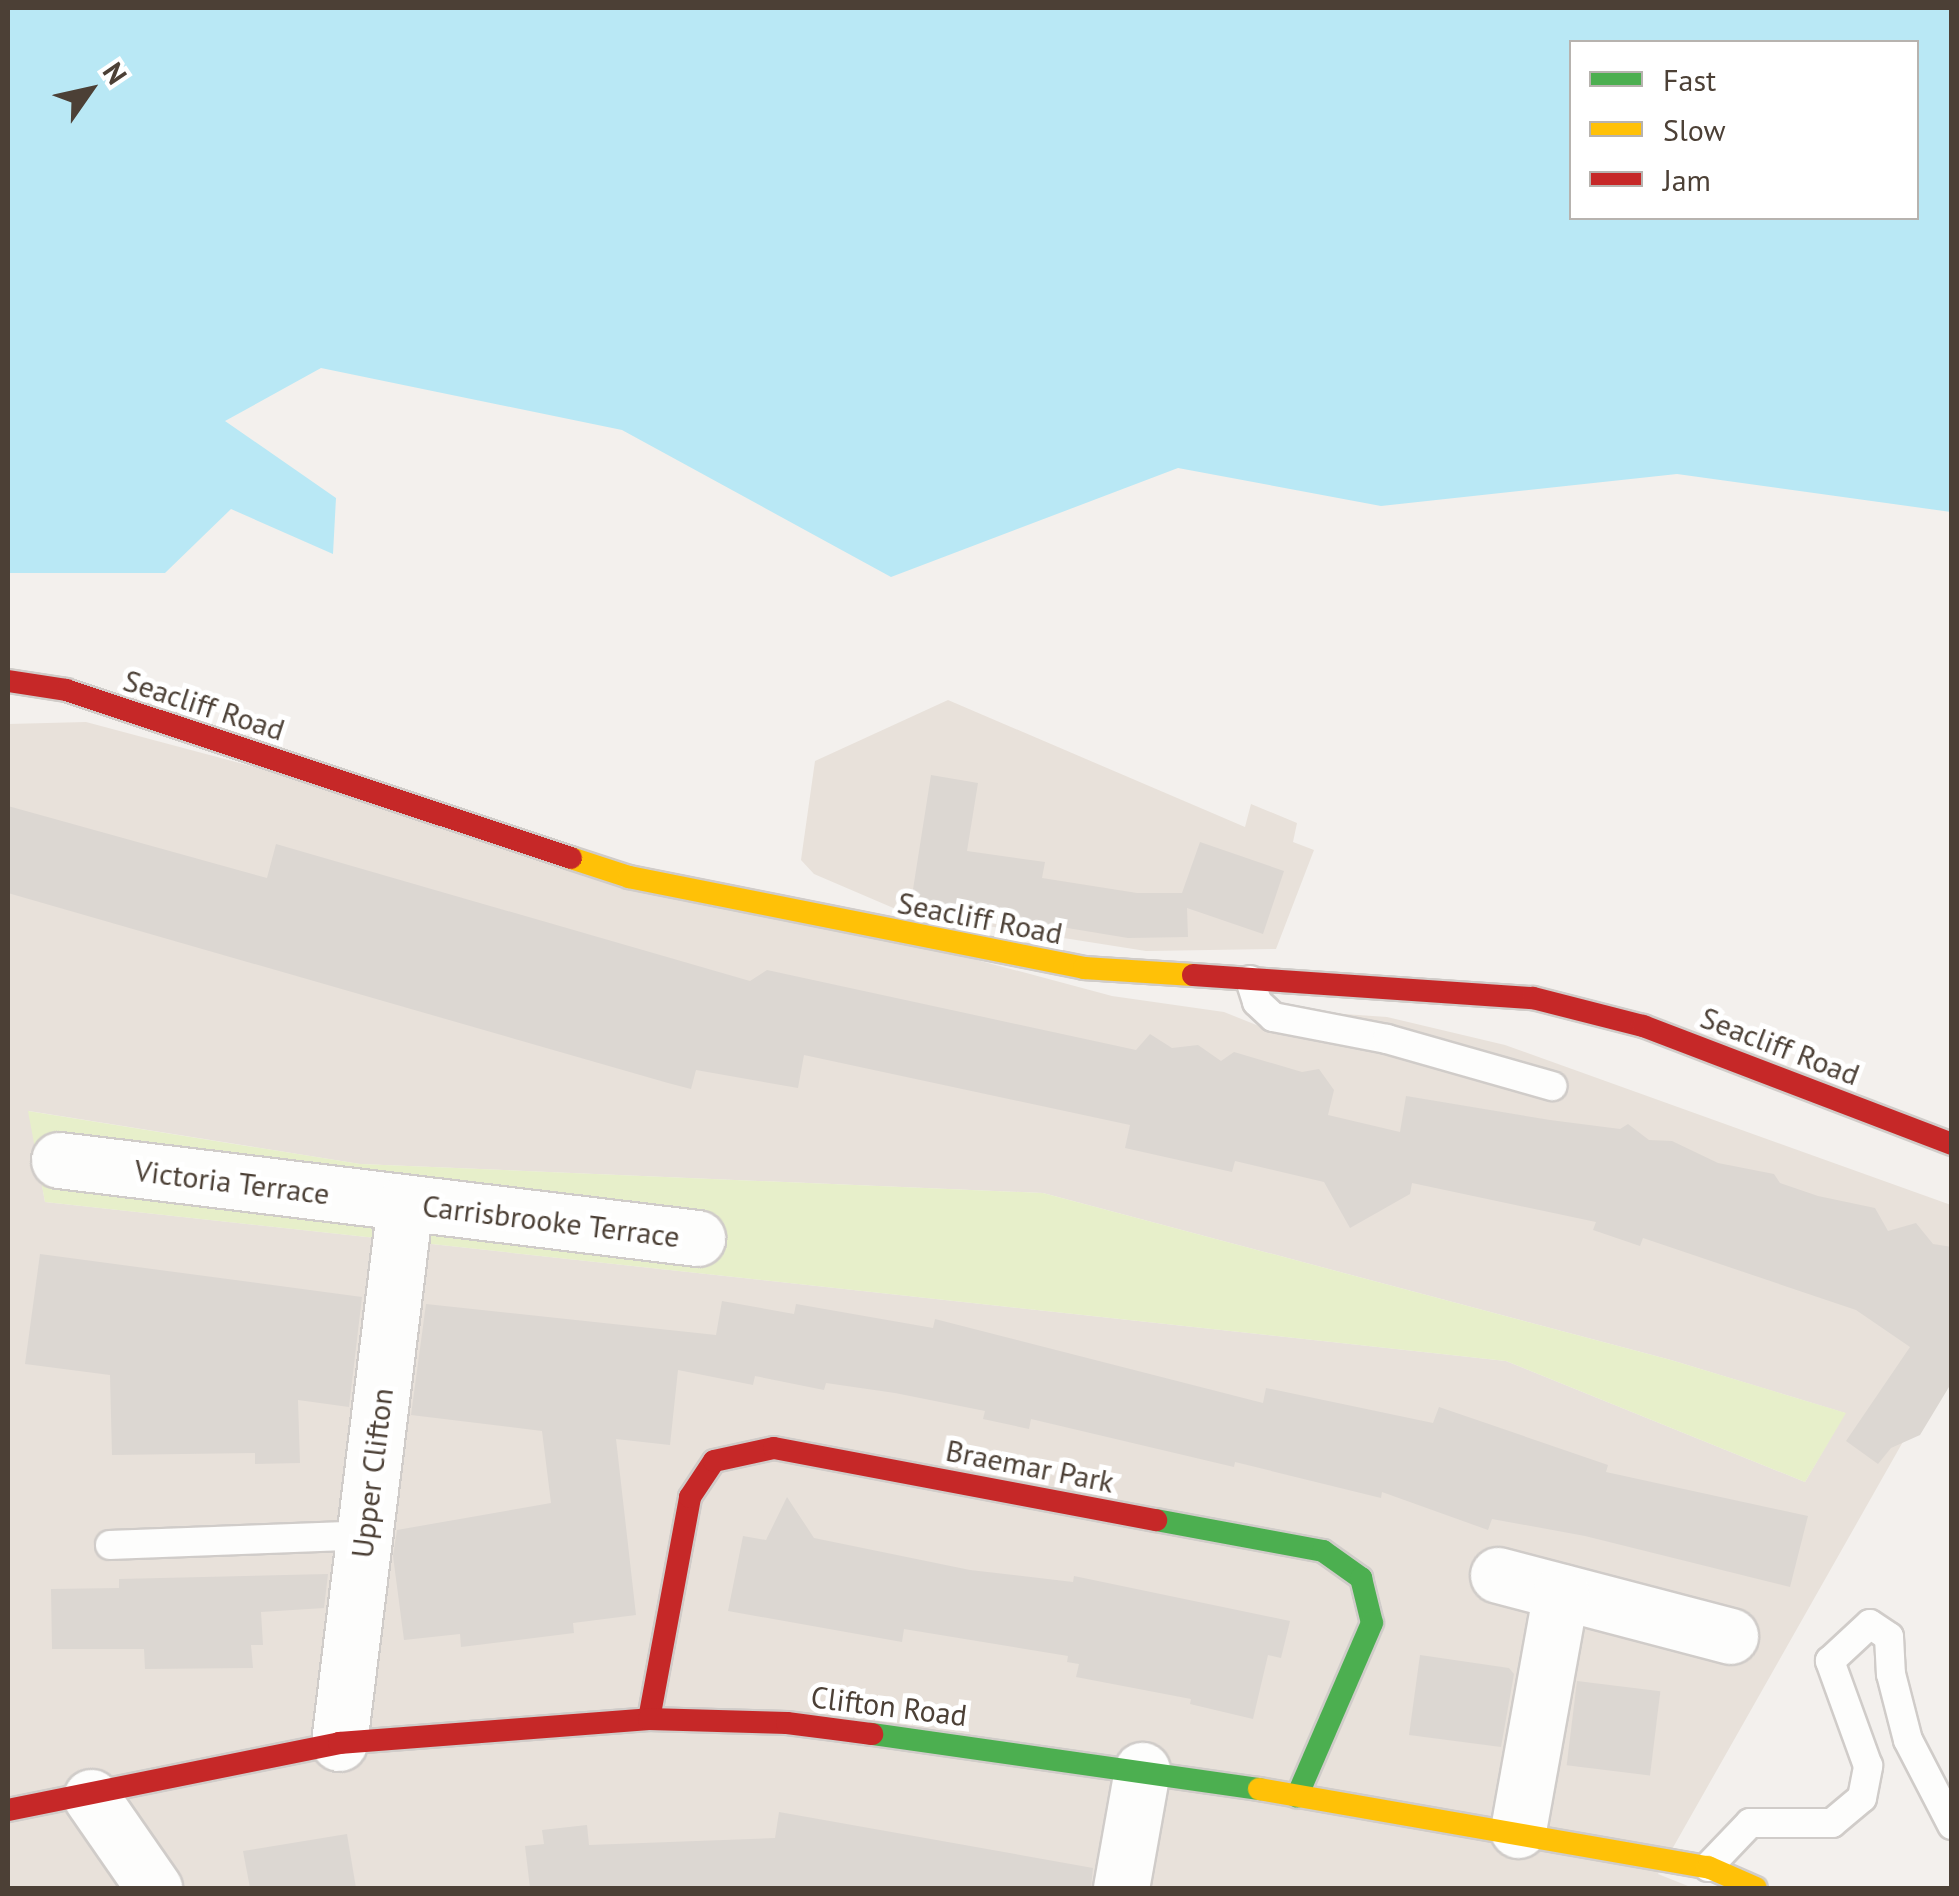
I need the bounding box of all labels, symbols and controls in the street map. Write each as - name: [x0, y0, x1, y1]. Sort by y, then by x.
- north arrow: [40, 40, 140, 140]
- legend: [1569, 40, 1919, 220]
- text: N: [95, 55, 136, 91]
- text: Fast: [1663, 60, 1716, 99]
- text: Slow: [1663, 110, 1726, 149]
- text: Jam: [1663, 160, 1711, 199]
- street label: Seacliff Road: [119, 662, 289, 748]
- street label: Seacliff Road: [895, 884, 1065, 952]
- street label: Seacliff Road: [1696, 999, 1864, 1093]
- street label: Victoria Terrace: [132, 1152, 332, 1212]
- street label: Carrisbrooke Terrace: [420, 1187, 682, 1255]
- street label: Upper Clifton: [344, 1386, 400, 1560]
- street label: Braemar Park: [943, 1432, 1117, 1500]
- street label: Clifton Road: [809, 1679, 969, 1733]

